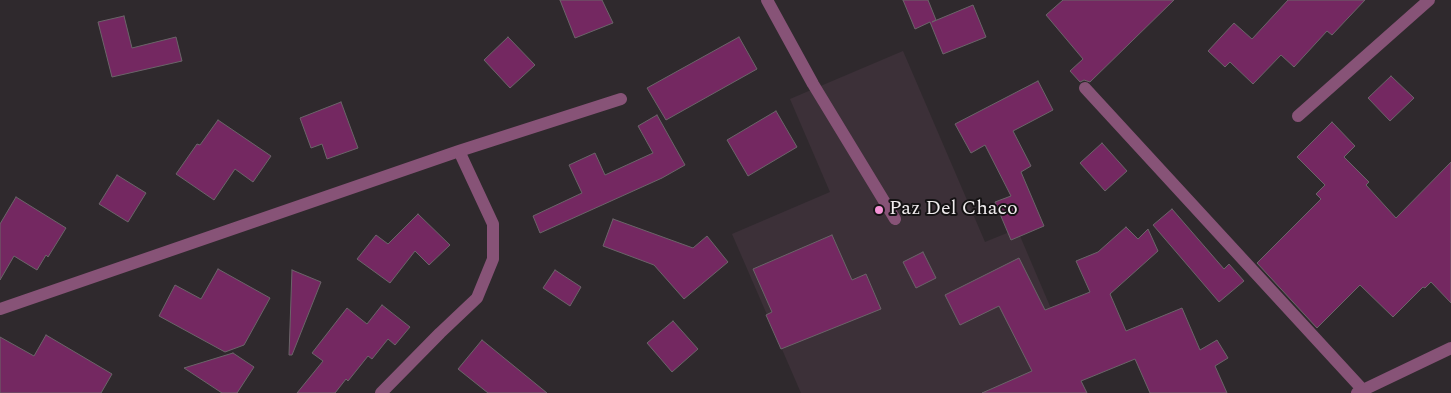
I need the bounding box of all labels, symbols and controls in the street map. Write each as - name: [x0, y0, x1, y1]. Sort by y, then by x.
- place label: Paz Del Chaco: [889, 198, 1018, 222]
- marker: Paz Del Chaco: [873, 204, 885, 216]

